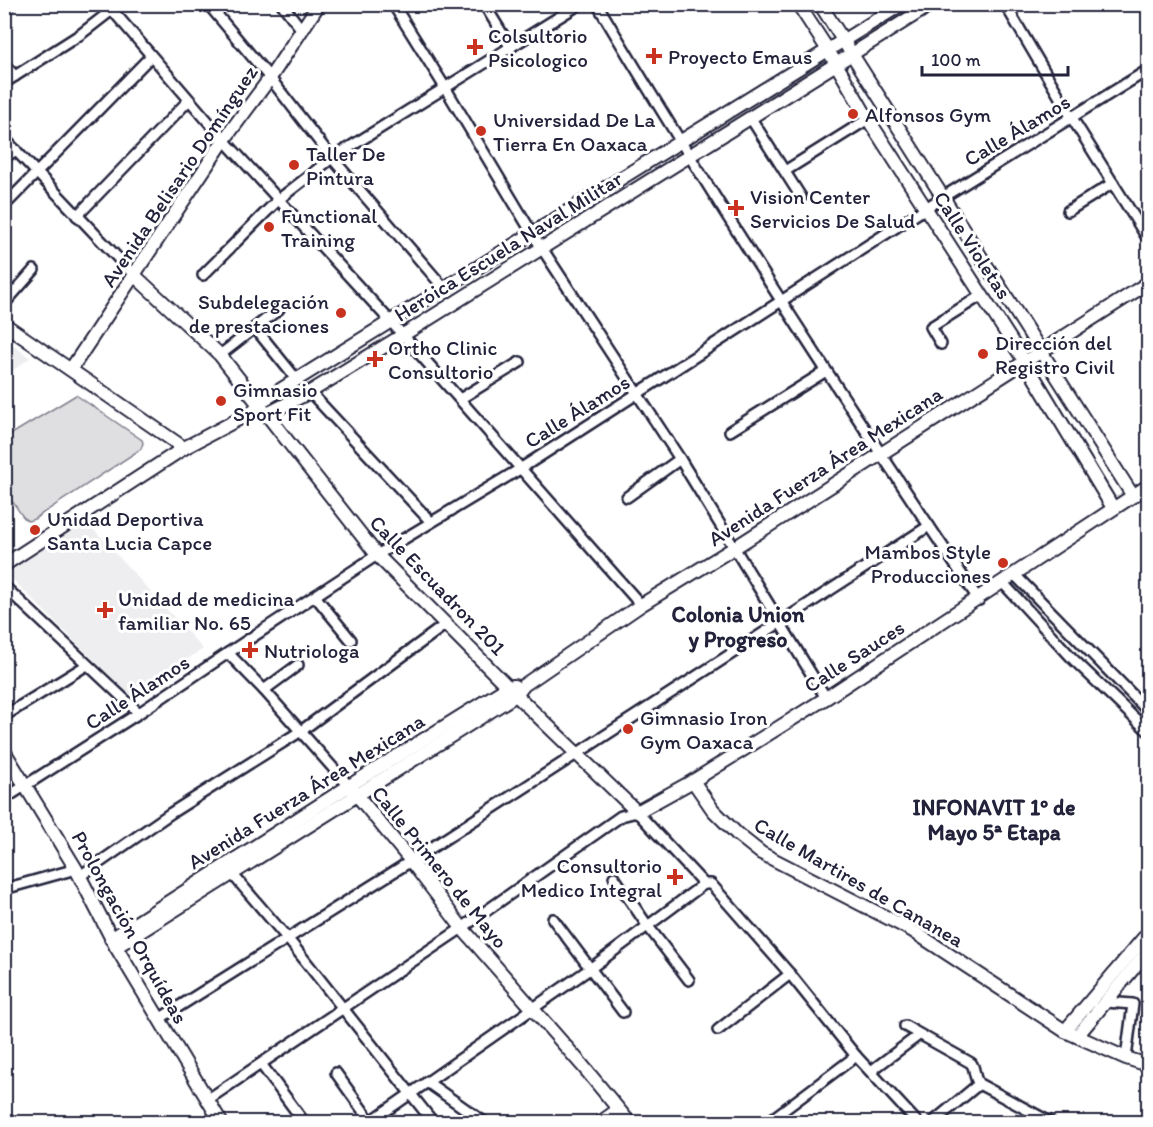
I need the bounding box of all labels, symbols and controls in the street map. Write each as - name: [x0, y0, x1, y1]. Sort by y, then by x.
- place label: Colsultorio Psicologico: [488, 23, 588, 72]
- marker: Colsultorio Psicologico: [466, 38, 484, 56]
- scale bar: [922, 39, 1068, 77]
- place label: Proyecto Emaus: [668, 44, 812, 69]
- marker: Proyecto Emaus: [645, 47, 663, 65]
- text: 100 m: [931, 49, 981, 71]
- street label: Avenida Belisario Domínguez: [95, 60, 263, 291]
- street label: Calle Álamos: [960, 89, 1074, 171]
- place label: Alfonsos Gym: [865, 102, 991, 127]
- place label: Universidad De La Tierra En Oaxaca: [493, 107, 655, 156]
- marker: Alfonsos Gym: [846, 107, 860, 121]
- marker: Universidad De La Tierra En Oaxaca: [474, 124, 488, 138]
- place label: Taller De Pintura: [306, 141, 386, 190]
- marker: Taller De Pintura: [287, 158, 301, 172]
- street label: Heróica Escuela Naval Militar: [389, 165, 627, 327]
- place label: Vision Center Servicios De Salud: [750, 184, 915, 233]
- street label: Calle Violetas: [929, 186, 1017, 304]
- marker: Vision Center Servicios De Salud: [727, 199, 745, 217]
- place label: Functional Training: [281, 203, 377, 252]
- marker: Functional Training: [262, 220, 276, 234]
- place label: Subdelegación de prestaciones: [189, 289, 329, 338]
- marker: Subdelegación de prestaciones: [334, 306, 348, 320]
- place label: Dirección del Registro Civil: [995, 330, 1115, 379]
- place label: Ortho Clinic Consultorio: [388, 335, 497, 384]
- marker: Dirección del Registro Civil: [976, 347, 990, 361]
- marker: Ortho Clinic Consultorio: [366, 350, 384, 368]
- street label: Calle Álamos: [520, 369, 634, 453]
- place label: Gimnasio Sport Fit: [233, 377, 318, 426]
- street label: Avenida Fuerza Área Mexicana: [703, 381, 947, 551]
- marker: Gimnasio Sport Fit: [214, 394, 228, 408]
- place label: Unidad Deportiva Santa Lucia Capce: [47, 506, 212, 555]
- street label: Calle Escuadron 201: [365, 510, 511, 660]
- marker: Unidad Deportiva Santa Lucia Capce: [28, 523, 42, 537]
- place label: Mambos Style Producciones: [865, 539, 991, 588]
- marker: Mambos Style Producciones: [996, 556, 1010, 570]
- place label: Unidad de medicina familiar No. 65: [118, 586, 294, 635]
- marker: Unidad de medicina familiar No. 65: [96, 601, 114, 619]
- district label: Colonia Union y Progreso: [672, 601, 805, 653]
- street label: Calle Sauces: [799, 614, 909, 698]
- place label: Nutriologa: [264, 638, 359, 663]
- marker: Nutriologa: [241, 641, 259, 659]
- street label: Calle Álamos: [80, 649, 194, 735]
- place label: Gimnasio Iron Gym Oaxaca: [640, 705, 767, 754]
- street label: Avenida Fuerza Área Mexicana: [183, 708, 429, 874]
- marker: Gimnasio Iron Gym Oaxaca: [621, 722, 635, 736]
- street label: Calle Primero de Mayo: [367, 781, 513, 953]
- district label: INFONAVIT 1º de Mayo 5ª Etapa: [912, 794, 1076, 846]
- street label: Calle Martires de Cananea: [750, 812, 968, 952]
- street label: Prolongación Orquídeas: [67, 826, 193, 1028]
- place label: Consultorio Medico Integral: [521, 853, 662, 902]
- marker: Consultorio Medico Integral: [666, 868, 684, 886]

